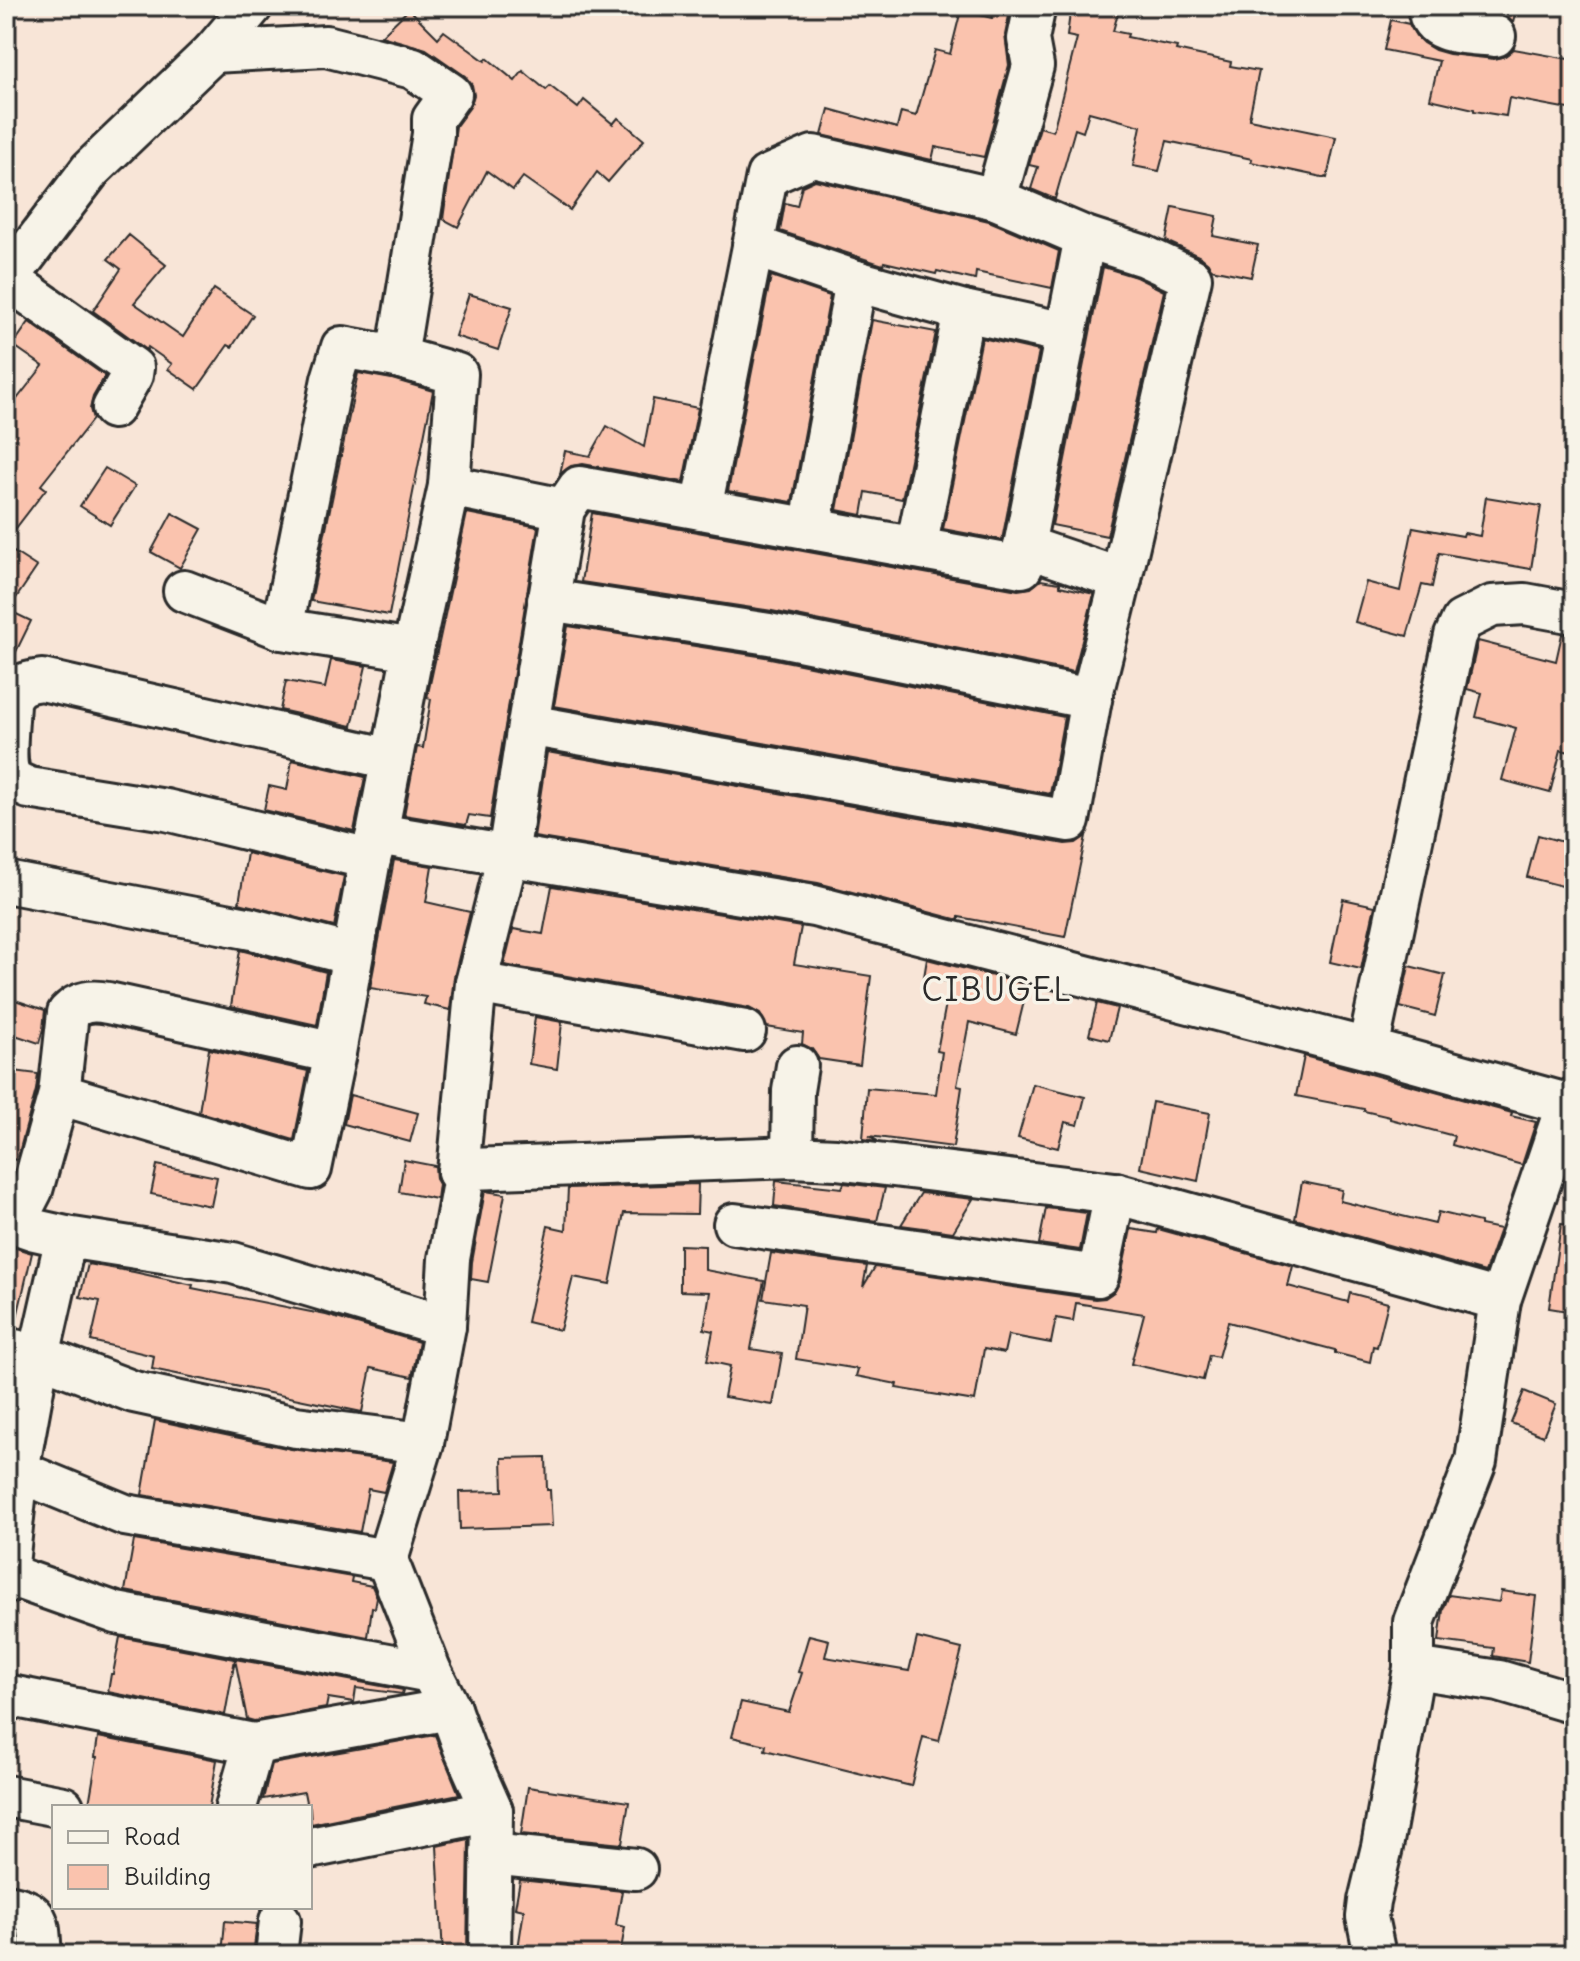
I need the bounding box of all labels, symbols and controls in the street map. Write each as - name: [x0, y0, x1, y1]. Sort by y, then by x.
- district label: CIBUGEL: [921, 969, 1073, 1010]
- legend: [52, 1805, 312, 1909]
- text: Road: [124, 1821, 180, 1851]
- text: Building: [124, 1861, 211, 1891]

